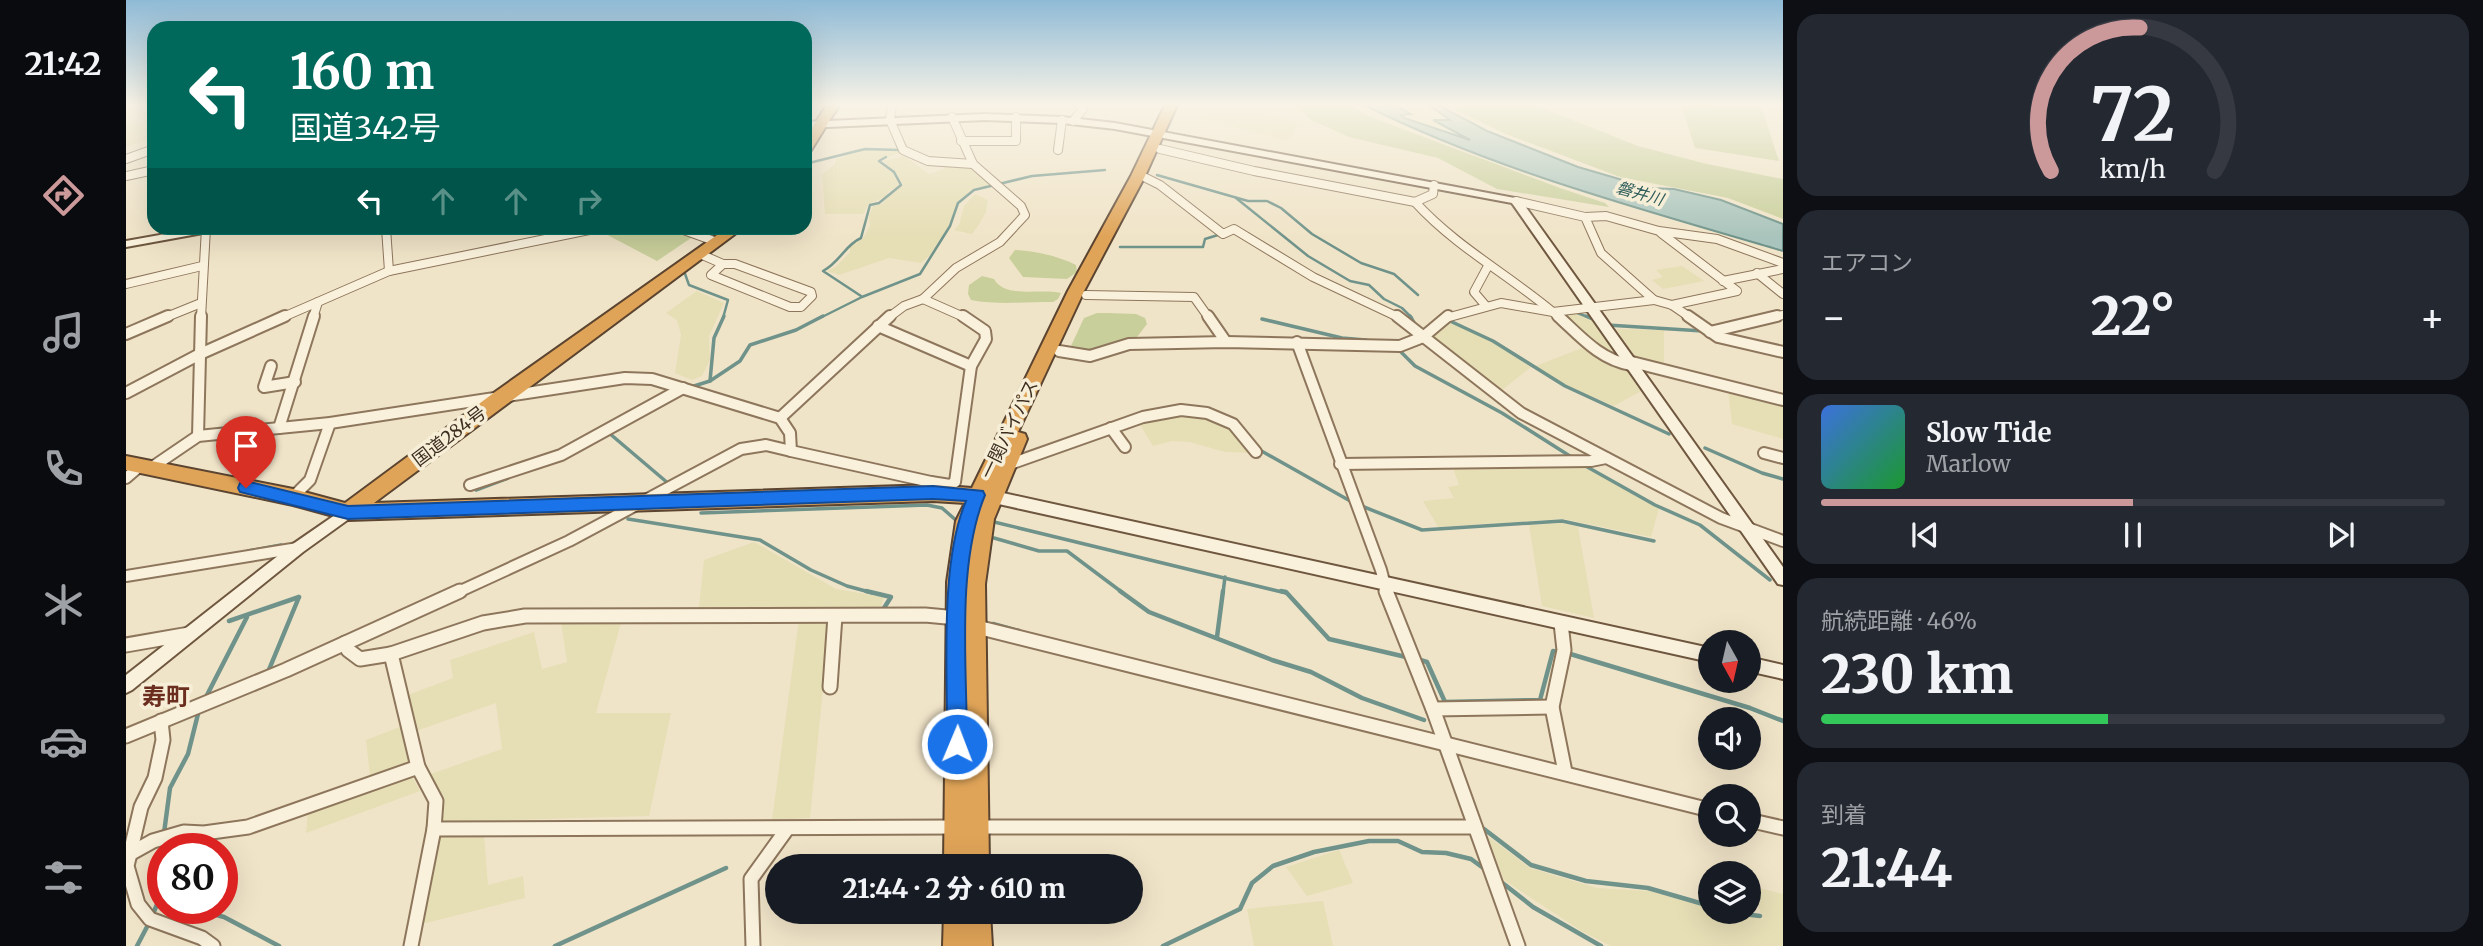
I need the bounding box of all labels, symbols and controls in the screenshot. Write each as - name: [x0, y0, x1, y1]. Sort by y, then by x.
- text: 160 m: [290, 41, 434, 102]
- text: 21:42: [24, 44, 102, 84]
- icon: left: [175, 49, 266, 140]
- text: 72: [2090, 69, 2176, 161]
- text: 国道342号: [290, 108, 441, 148]
- text: km/h: [2100, 153, 2166, 185]
- icon: directions: [39, 171, 88, 220]
- water label: 磐井川: [1614, 177, 1668, 210]
- icon: left: [351, 182, 389, 220]
- icon: ahead: [424, 182, 462, 220]
- icon: ahead: [497, 182, 535, 220]
- icon: right: [570, 182, 608, 220]
- text: エアコン: [1821, 248, 1913, 277]
- text: 22°: [2091, 284, 2175, 349]
- text: −: [1821, 294, 1846, 341]
- text: +: [2420, 294, 2445, 341]
- icon: music: [39, 308, 88, 357]
- street label: 一関バイパス: [975, 376, 1043, 482]
- street label: 国道284号: [408, 401, 490, 471]
- pin: [216, 416, 276, 488]
- text: Slow Tide: [1926, 416, 2052, 449]
- icon: arrive: [227, 427, 265, 465]
- icon: phone: [39, 444, 88, 493]
- text: Marlow: [1926, 449, 2011, 478]
- icon: previous: [1906, 516, 1944, 554]
- icon: pause: [2114, 516, 2152, 554]
- icon: next: [2322, 516, 2360, 554]
- icon: climate: [39, 580, 88, 629]
- text: 航続距離 · 46%: [1821, 606, 1977, 635]
- north arrow: [1698, 630, 1760, 693]
- map controls: [1698, 630, 1761, 924]
- text: 230 km: [1821, 642, 2013, 707]
- district label: 寿町: [142, 681, 190, 712]
- position arrow: [920, 707, 994, 781]
- button: sound: [1698, 707, 1761, 770]
- icon: car: [39, 717, 88, 766]
- button: search: [1698, 784, 1761, 847]
- text: 到着: [1821, 800, 1867, 829]
- speed limit sign: 80: [147, 833, 238, 924]
- text: 21:44: [1821, 836, 1952, 901]
- icon: filters: [39, 853, 88, 902]
- button: layers: [1698, 861, 1761, 924]
- text: 21:44 · 2 分 · 610 m: [843, 872, 1065, 905]

